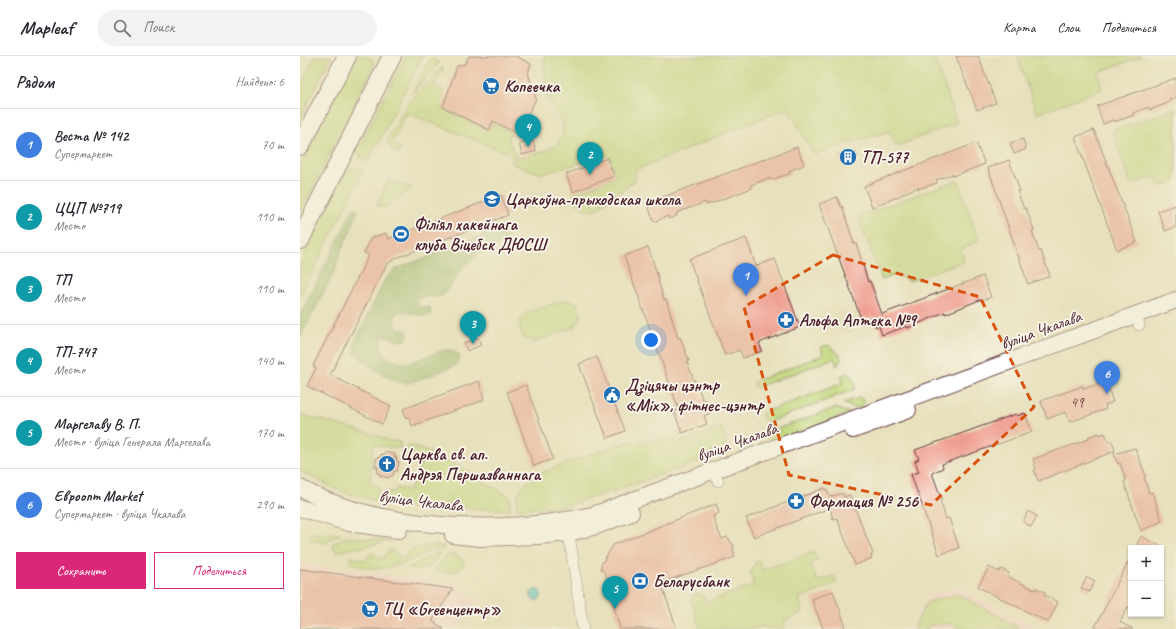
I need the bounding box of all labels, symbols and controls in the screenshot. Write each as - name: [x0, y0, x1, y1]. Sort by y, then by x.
- search box: [97, 10, 377, 46]
- text: Mapleaf: [20, 16, 73, 40]
- icon: search: [111, 17, 133, 39]
- text: Поиск: [143, 18, 175, 37]
- text: Карта: [1003, 19, 1035, 36]
- text: Слои: [1057, 19, 1080, 36]
- text: Поделиться: [1102, 19, 1156, 36]
- text: Рядом: [16, 72, 54, 93]
- text: Найдено: 6: [236, 74, 284, 90]
- supermarket icon: Копеечка: [481, 76, 501, 96]
- place label: Копеечка: [504, 76, 561, 97]
- pin: 4: [515, 114, 541, 147]
- text: Веста № 142: [54, 127, 129, 146]
- text: 1: [26, 137, 32, 153]
- text: 70 m: [262, 137, 284, 153]
- pin: 2: [577, 142, 603, 175]
- text: Супермаркет: [54, 146, 112, 162]
- building icon: ТП-577: [838, 147, 858, 167]
- place label: ТП-577: [861, 147, 911, 168]
- school or university icon: Царкоўна-прыходская школа: [482, 189, 502, 209]
- place label: Царкоўна-прыходская школа: [505, 189, 682, 210]
- text: ЦЦП №719: [54, 199, 121, 218]
- text: 2: [26, 209, 32, 225]
- text: 110 m: [256, 209, 284, 225]
- place label: Філіял хакейнага клуба Віцебск ДЮСШ: [414, 214, 549, 255]
- text: Место: [54, 218, 85, 234]
- sports icon: Філіял хакейнага клуба Віцебск ДЮСШ: [391, 224, 411, 244]
- pin: 1: [733, 263, 759, 296]
- text: ТП: [54, 271, 71, 290]
- text: 3: [26, 281, 32, 297]
- text: 110 m: [256, 281, 284, 297]
- text: Место: [54, 290, 85, 306]
- street label: вуліца Чкалава: [998, 305, 1086, 354]
- pharmacy icon: Альфа Аптека №9: [776, 310, 796, 330]
- place label: Альфа Аптека №9: [799, 310, 919, 331]
- pin: 3: [460, 311, 486, 344]
- your location: [641, 330, 661, 350]
- text: ТП-747: [54, 343, 96, 362]
- text: 4: [26, 353, 32, 369]
- text: 140 m: [256, 353, 284, 369]
- pin: 6: [1094, 361, 1120, 394]
- text: Место: [54, 362, 85, 378]
- place label: Дзіцячы цэнтр «Mix», фітнес-цэнтр: [625, 375, 766, 416]
- public building icon: Дзіцячы цэнтр «Mix», фітнес-цэнтр: [602, 385, 622, 405]
- house number: 49: [1070, 393, 1085, 412]
- text: Маргелаву В. П.: [54, 415, 140, 434]
- street label: вуліца Чкалава: [694, 417, 782, 466]
- text: 5: [26, 425, 32, 441]
- text: 170 m: [256, 425, 284, 441]
- text: Место · вуліца Генерала Маргелава: [54, 434, 210, 450]
- place label: Царква св. ап. Андрэя Першазваннага: [400, 444, 542, 485]
- church icon: Царква св. ап. Андрэя Першазваннага: [377, 454, 397, 474]
- street label: вуліца Чкалава: [378, 485, 466, 517]
- text: Евроопт Market: [54, 487, 142, 506]
- pharmacy icon: Фармация № 256: [786, 491, 806, 511]
- place label: Фармация № 256: [809, 491, 919, 512]
- text: 6: [26, 497, 32, 513]
- text: 290 m: [256, 497, 284, 513]
- text: Супермаркет · вуліца Чкалава: [54, 506, 185, 522]
- map controls: [1128, 545, 1164, 617]
- button: +: [1128, 545, 1164, 581]
- button: Сохранить: [16, 552, 146, 589]
- button: Поделиться: [154, 552, 284, 589]
- bank icon: Беларусбанк: [630, 571, 650, 591]
- place label: Беларусбанк: [653, 571, 730, 592]
- pin: 5: [602, 576, 628, 609]
- button: −: [1128, 581, 1164, 617]
- supermarket icon: ТЦ «Greenцентр»: [360, 599, 380, 619]
- place label: ТЦ «Greenцентр»: [383, 599, 501, 620]

